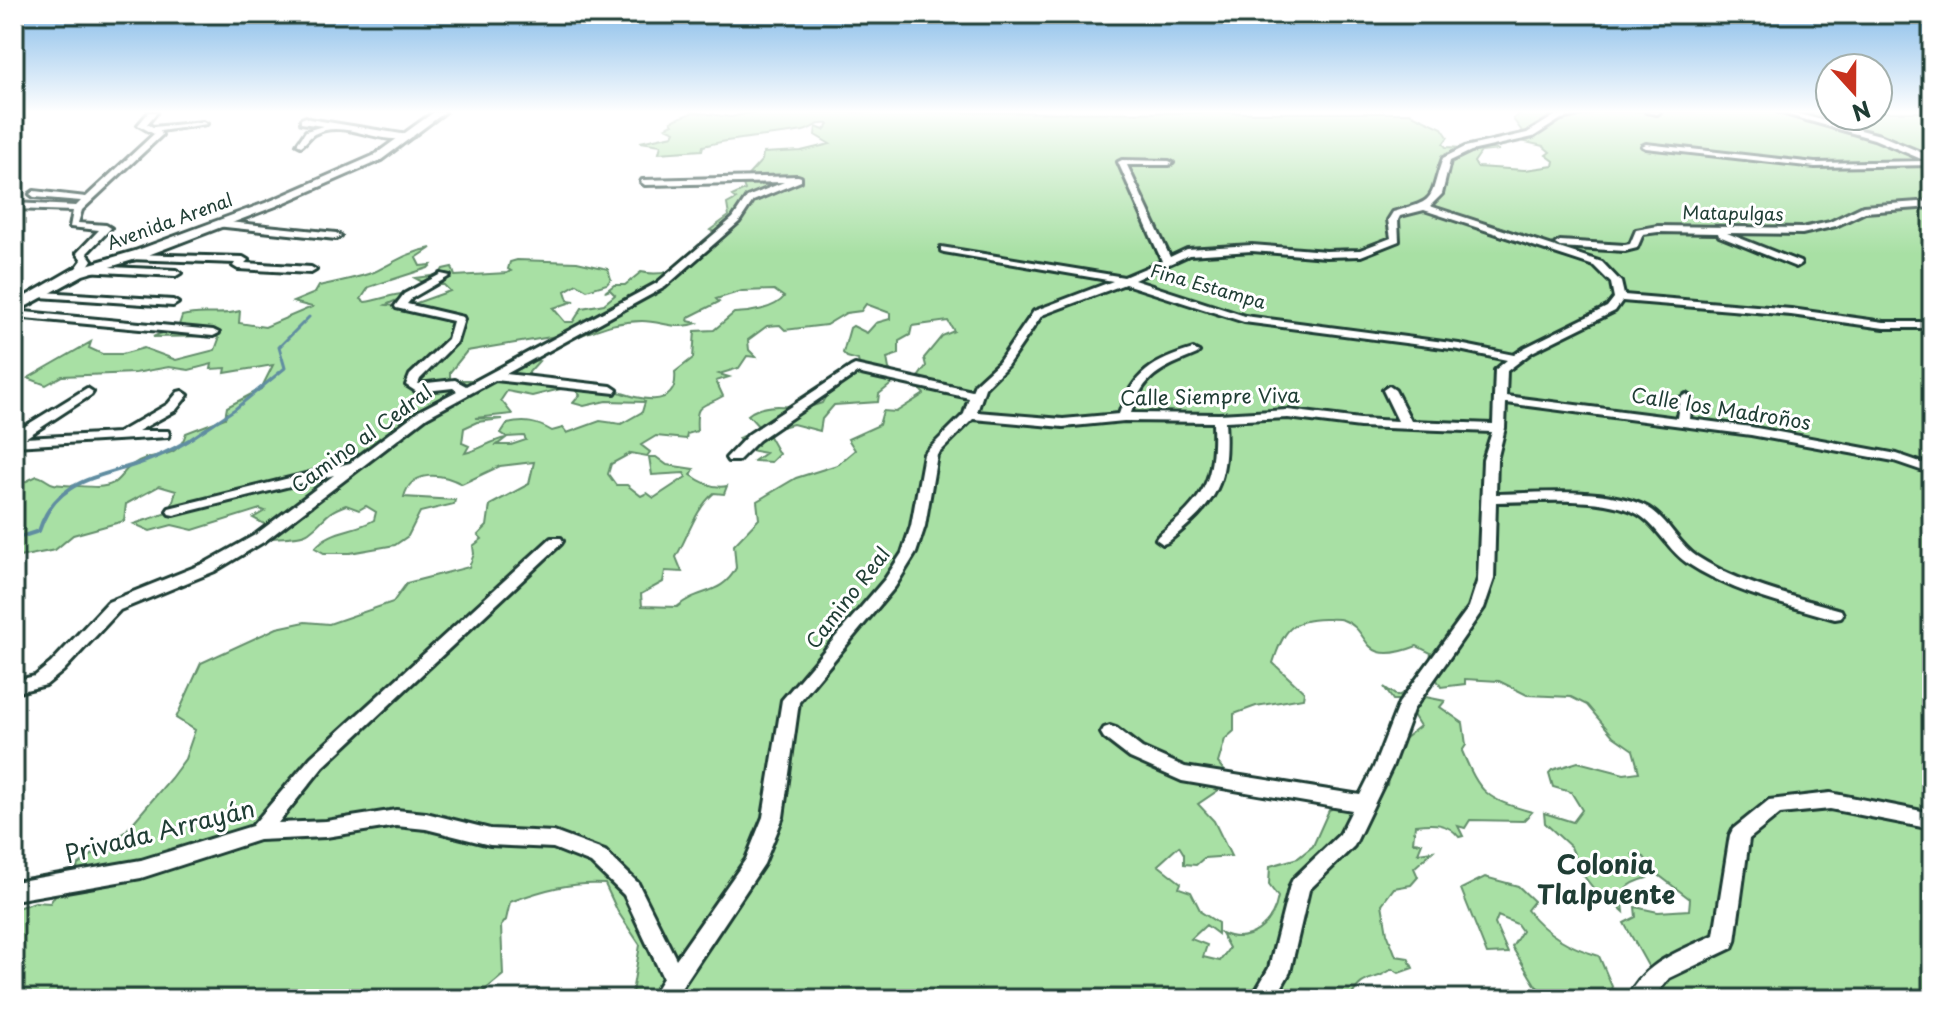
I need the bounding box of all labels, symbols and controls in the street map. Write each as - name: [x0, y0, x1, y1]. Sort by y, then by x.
- north arrow: [1814, 52, 1894, 132]
- text: N: [1848, 94, 1876, 131]
- street label: Avenida Arenal: [103, 185, 236, 256]
- street label: Matapulgas: [1682, 198, 1784, 227]
- street label: Fina Estampa: [1147, 256, 1269, 315]
- street label: Camino al Cedral: [284, 377, 438, 500]
- street label: Calle Siempre Viva: [1120, 379, 1300, 413]
- street label: Calle los Madroños: [1629, 379, 1813, 437]
- street label: Camino Real: [798, 540, 897, 655]
- street label: Privada Arrayán: [61, 789, 258, 871]
- district label: Colonia Tlalpuente: [1537, 844, 1675, 913]

